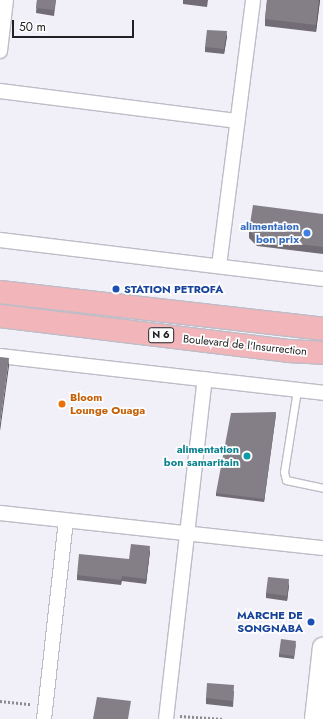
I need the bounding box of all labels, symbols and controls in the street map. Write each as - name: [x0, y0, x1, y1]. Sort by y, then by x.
- scale bar: [14, 12, 136, 38]
- text: 50 m: [19, 18, 46, 36]
- place label: alimentaion bon prix: [240, 220, 299, 246]
- marker: alimentaion bon prix: [302, 228, 312, 238]
- place label: STATION PETROFA: [124, 282, 223, 296]
- marker: STATION PETROFA: [111, 284, 121, 294]
- road number: N 6: [148, 327, 174, 343]
- street label: Boulevard de l'Insurrection: [182, 332, 308, 358]
- place label: Bloom Lounge Ouaga: [70, 391, 145, 417]
- marker: Bloom Lounge Ouaga: [57, 399, 67, 409]
- place label: alimentation bon samaritain: [164, 443, 239, 469]
- marker: alimentation bon samaritain: [242, 451, 252, 461]
- place label: MARCHE DE SONGNABA: [237, 609, 303, 635]
- marker: MARCHE DE SONGNABA: [306, 617, 316, 627]

